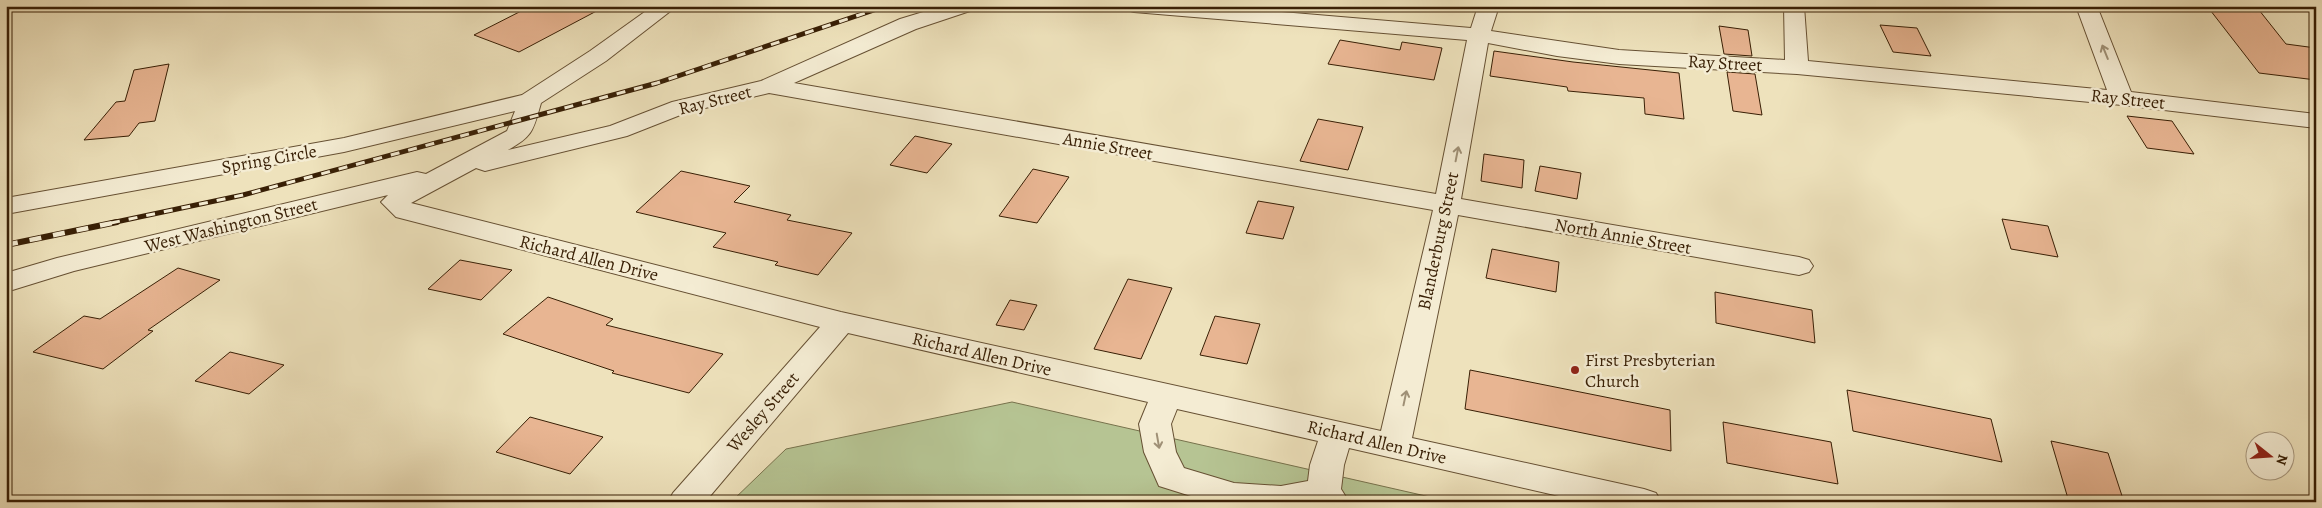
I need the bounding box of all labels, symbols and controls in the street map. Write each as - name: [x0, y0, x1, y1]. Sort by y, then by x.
- one-way arrow: [2099, 45, 2109, 60]
- street label: Ray Street: [1687, 49, 1763, 77]
- street label: Ray Street: [676, 79, 754, 121]
- street label: Ray Street: [2090, 83, 2166, 115]
- street label: Annie Street: [1060, 126, 1155, 166]
- street label: Spring Circle: [220, 139, 318, 179]
- one-way arrow: [1452, 146, 1462, 162]
- street label: Blanderburg Street: [1412, 170, 1464, 312]
- street label: West Washington Street: [141, 192, 320, 258]
- street label: North Annie Street: [1553, 212, 1693, 260]
- street label: Richard Allen Drive: [517, 229, 661, 287]
- street label: Richard Allen Drive: [910, 326, 1054, 382]
- place label: First Presbyterian Church: [1585, 348, 1716, 393]
- marker: First Presbyterian Church: [1569, 364, 1581, 376]
- street label: Wesley Street: [721, 367, 805, 458]
- one-way arrow: [1400, 391, 1410, 407]
- street label: Richard Allen Drive: [1305, 414, 1449, 470]
- north arrow: [2244, 430, 2294, 480]
- one-way arrow: [1154, 433, 1164, 449]
- text: N: [2271, 452, 2293, 467]

